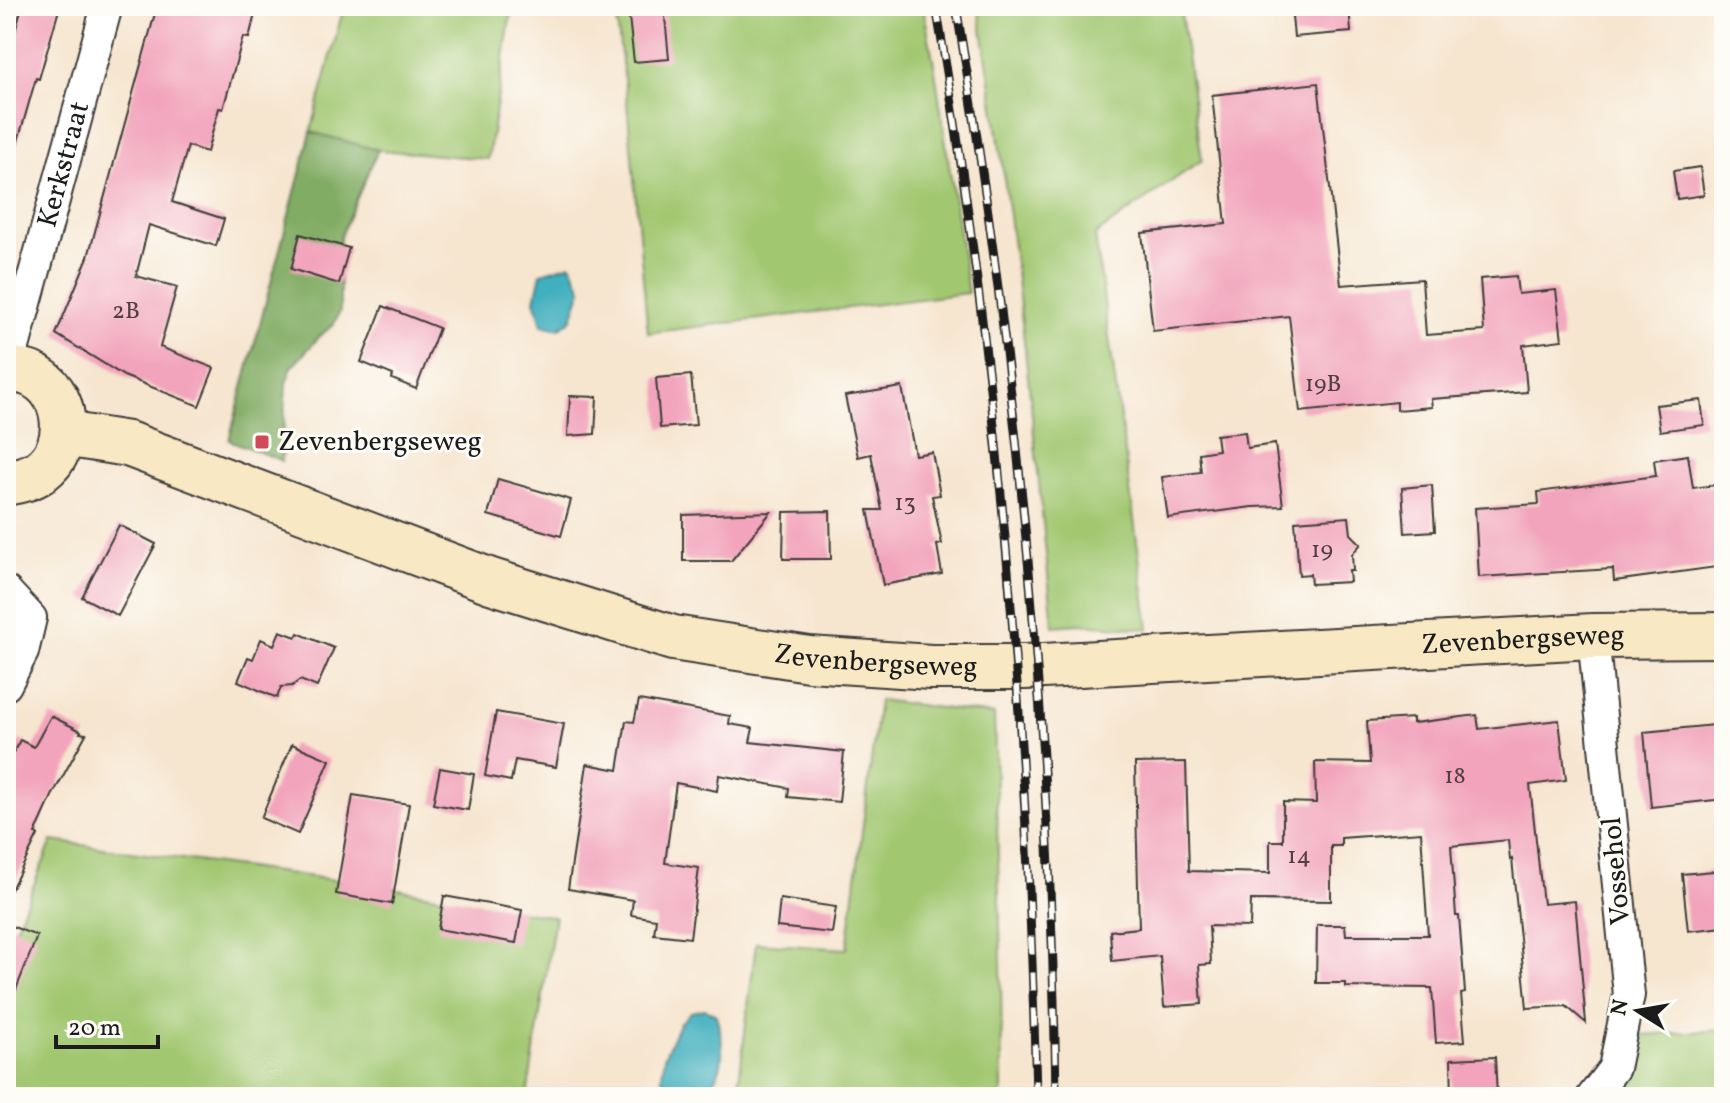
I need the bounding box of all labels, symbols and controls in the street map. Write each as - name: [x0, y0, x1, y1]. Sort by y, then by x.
- street label: Kerkstraat: [28, 97, 100, 232]
- house number: 2B: [112, 295, 140, 329]
- house number: 19B: [1305, 368, 1341, 402]
- place label: Zevenbergseweg: [278, 423, 482, 462]
- marker: Zevenbergseweg: [253, 433, 271, 451]
- house number: 13: [894, 487, 916, 521]
- house number: 19: [1311, 534, 1333, 568]
- street label: Zevenbergseweg: [1420, 616, 1625, 665]
- street label: Zevenbergseweg: [771, 634, 978, 687]
- house number: 18: [1444, 760, 1466, 794]
- street label: Vossehol: [1593, 815, 1641, 927]
- house number: 14: [1287, 840, 1311, 874]
- north arrow: [1598, 971, 1678, 1051]
- text: N: [1604, 997, 1638, 1018]
- scale bar: [56, 999, 158, 1049]
- text: 20 m: [68, 1012, 121, 1046]

